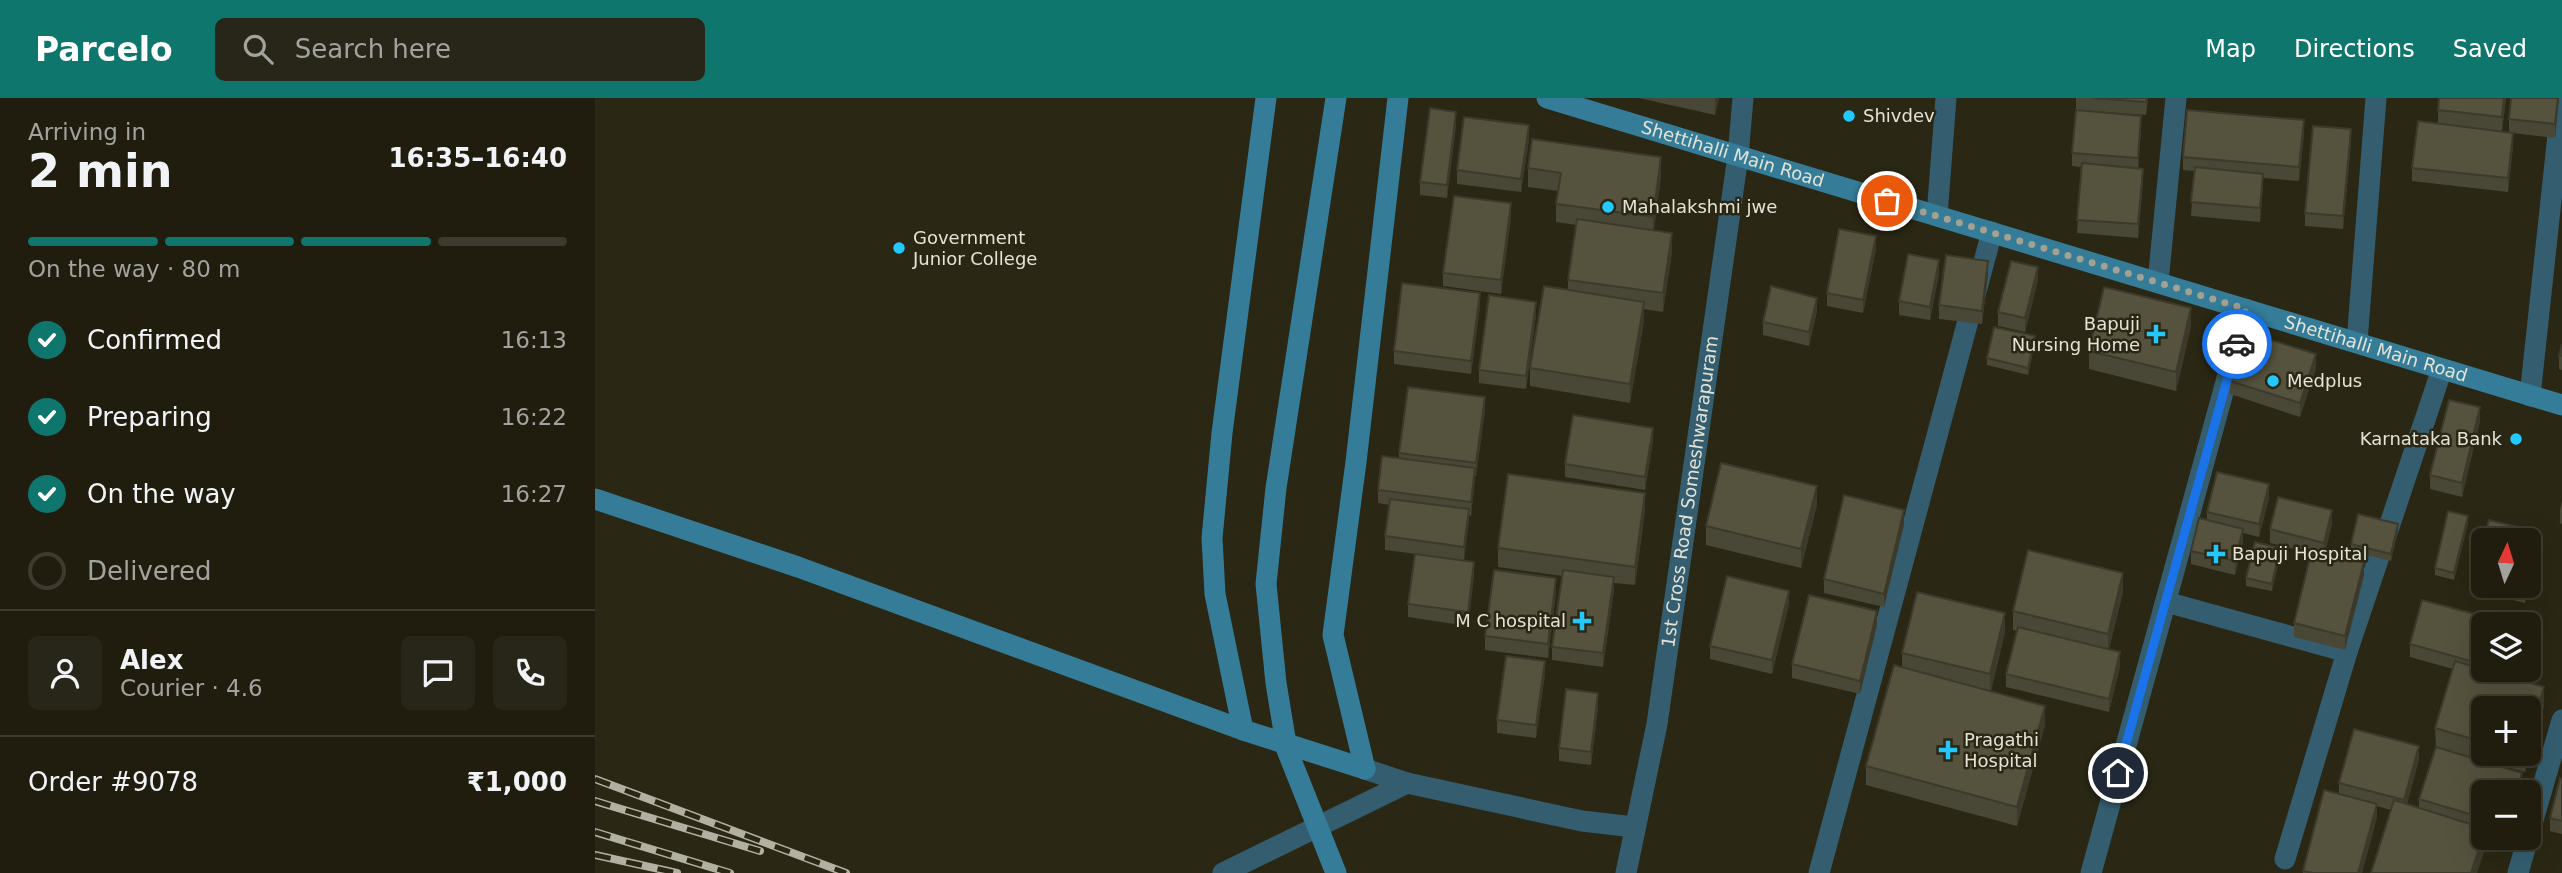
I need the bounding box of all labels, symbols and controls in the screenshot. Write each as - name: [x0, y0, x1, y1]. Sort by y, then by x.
- search box: [215, 18, 705, 81]
- text: Parcelo: [35, 30, 173, 69]
- icon: search: [239, 30, 277, 68]
- text: Search here: [295, 34, 451, 64]
- text: Map: [2205, 35, 2256, 63]
- text: Directions: [2294, 35, 2415, 63]
- text: Saved: [2453, 35, 2527, 63]
- place label: Shivdev: [1863, 105, 1935, 126]
- marker: Shivdev: [1841, 108, 1857, 124]
- street label: Shettihalli Main Road: [1639, 116, 1827, 191]
- text: Arriving in: [28, 119, 146, 145]
- text: 16:35–16:40: [388, 143, 567, 173]
- text: 2 min: [28, 144, 172, 198]
- pin: [1857, 171, 1917, 231]
- icon: bag: [1868, 182, 1906, 220]
- place label: Mahalakshmi jwe: [1622, 196, 1777, 217]
- marker: Mahalakshmi jwe: [1600, 199, 1616, 215]
- place label: Government Junior College: [912, 227, 1037, 269]
- marker: Government Junior College: [891, 240, 907, 256]
- text: On the way · 80 m: [28, 256, 240, 282]
- courier: [2202, 309, 2272, 379]
- street label: Shettihalli Main Road: [2282, 311, 2470, 386]
- place label: Bapuji Nursing Home: [2012, 313, 2140, 355]
- icon: check: [28, 321, 66, 359]
- marker: Bapuji Nursing Home: [2146, 324, 2166, 344]
- text: Confirmed: [87, 325, 222, 355]
- icon: car: [2218, 325, 2256, 363]
- text: 16:13: [501, 327, 567, 353]
- street label: 1st Cross Road Someshwarapuram: [1657, 334, 1722, 649]
- place label: Medplus: [2287, 370, 2362, 391]
- marker: Medplus: [2265, 373, 2281, 389]
- icon: check: [28, 398, 66, 436]
- text: Preparing: [87, 402, 212, 432]
- text: 16:22: [501, 404, 567, 430]
- place label: Karnataka Bank: [2360, 428, 2503, 449]
- marker: Karnataka Bank: [2508, 431, 2524, 447]
- icon: check: [28, 475, 66, 513]
- text: On the way: [87, 479, 236, 509]
- text: 16:27: [501, 481, 567, 507]
- north arrow: [2471, 528, 2541, 598]
- map controls: [2471, 528, 2541, 850]
- place label: Bapuji Hospital: [2232, 543, 2367, 564]
- marker: Bapuji Hospital: [2206, 544, 2226, 564]
- text: Delivered: [87, 556, 211, 586]
- place label: M C hospital: [1455, 610, 1566, 631]
- marker: M C hospital: [1572, 611, 1592, 631]
- button: layers: [2471, 612, 2541, 682]
- button: person: [28, 636, 102, 710]
- button: chat: [401, 636, 475, 710]
- button: phone: [493, 636, 567, 710]
- text: Alex: [120, 645, 183, 675]
- text: Courier · 4.6: [120, 675, 263, 701]
- button: +: [2471, 696, 2541, 766]
- place label: Pragathi Hospital: [1964, 729, 2039, 771]
- marker: Pragathi Hospital: [1938, 740, 1958, 760]
- pin: [2088, 743, 2148, 803]
- icon: home: [2099, 754, 2137, 792]
- text: Order #9078: [28, 767, 198, 797]
- text: ₹1,000: [467, 767, 567, 797]
- button: −: [2471, 780, 2541, 850]

